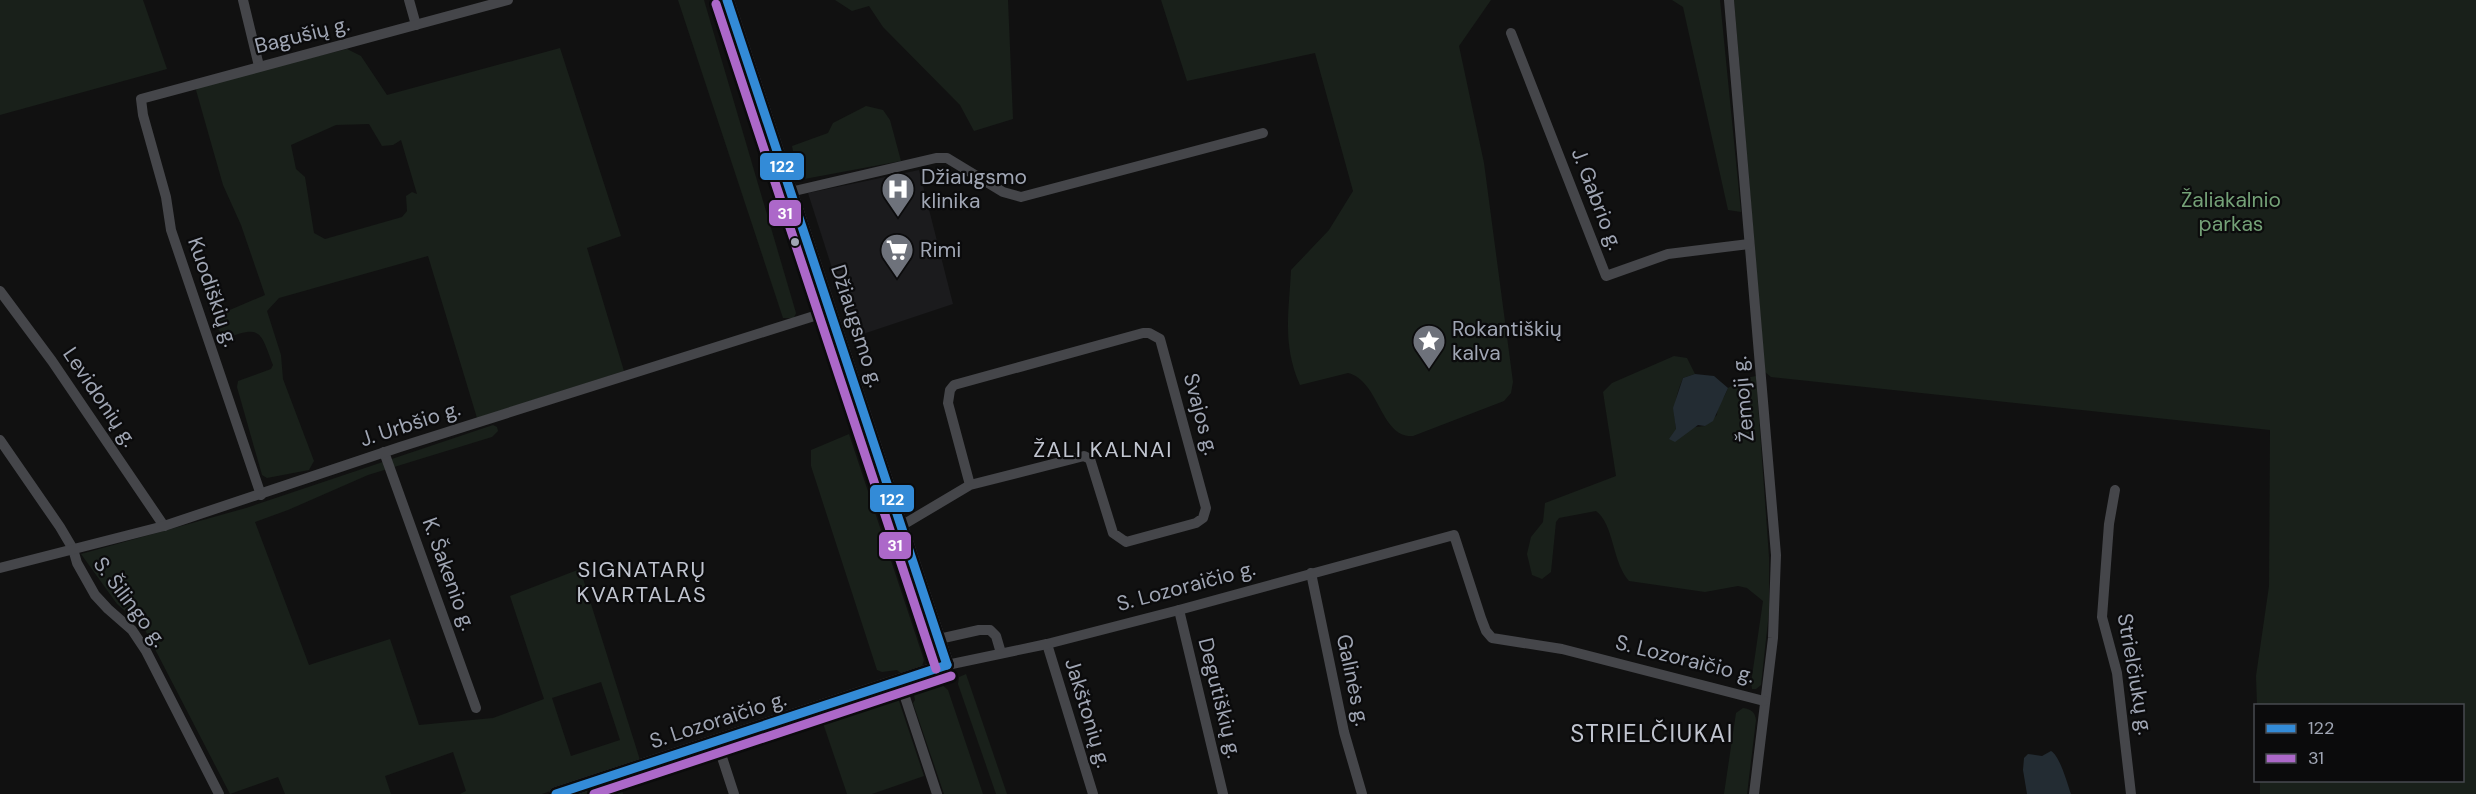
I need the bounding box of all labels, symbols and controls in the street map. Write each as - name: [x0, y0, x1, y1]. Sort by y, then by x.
- street label: Bagušių g.: [252, 10, 352, 60]
- street label: J. Gabrio g.: [1565, 144, 1629, 254]
- line badge: 122: [759, 152, 805, 181]
- text: 122: [770, 156, 794, 177]
- place label: Džiaugsmo klinika: [921, 163, 1027, 215]
- hospital icon: Džiaugsmo klinika: [880, 171, 916, 218]
- park label: Žaliakalnio parkas: [2181, 186, 2281, 238]
- line badge: 31: [768, 199, 802, 227]
- text: 31: [777, 203, 793, 224]
- supermarket icon: Rimi: [879, 232, 915, 279]
- street label: Kuodiškių g.: [181, 233, 245, 351]
- unlabelled marker: [789, 236, 801, 248]
- place label: Rimi: [920, 236, 961, 264]
- street label: Džiaugsmo g.: [824, 261, 890, 391]
- place label: Rokantiškių kalva: [1452, 315, 1562, 367]
- place icon: Rokantiškių kalva: [1411, 323, 1447, 370]
- street label: Levidonių g.: [56, 342, 144, 452]
- street label: Žemoji g.: [1725, 355, 1761, 443]
- street label: Svajos g.: [1177, 370, 1225, 458]
- street label: J. Urbšio g.: [356, 395, 464, 453]
- district label: ŽALI KALNAI: [1033, 435, 1173, 464]
- line badge: 122: [869, 484, 915, 513]
- text: 122: [880, 489, 904, 510]
- street label: K. Šakenio g.: [416, 514, 482, 634]
- line badge: 31: [878, 531, 912, 560]
- text: 31: [887, 535, 903, 556]
- street label: S. Šilingo g.: [87, 551, 173, 653]
- street label: S. Lozoraičio g.: [1114, 554, 1258, 618]
- district label: SIGNATARŲ KVARTALAS: [577, 555, 707, 609]
- street label: Strielčiukų g.: [2111, 611, 2159, 737]
- street label: S. Lozoraičio g.: [1613, 628, 1757, 690]
- street label: Galinės g.: [1330, 632, 1376, 728]
- street label: Degutiškių g.: [1192, 635, 1248, 761]
- street label: Jakštonių g.: [1058, 655, 1118, 771]
- street label: S. Lozoraičio g.: [646, 685, 790, 755]
- legend: [2254, 704, 2464, 782]
- text: 122: [2308, 716, 2334, 740]
- district label: STRIELČIUKAI: [1570, 718, 1734, 749]
- text: 31: [2308, 746, 2324, 770]

